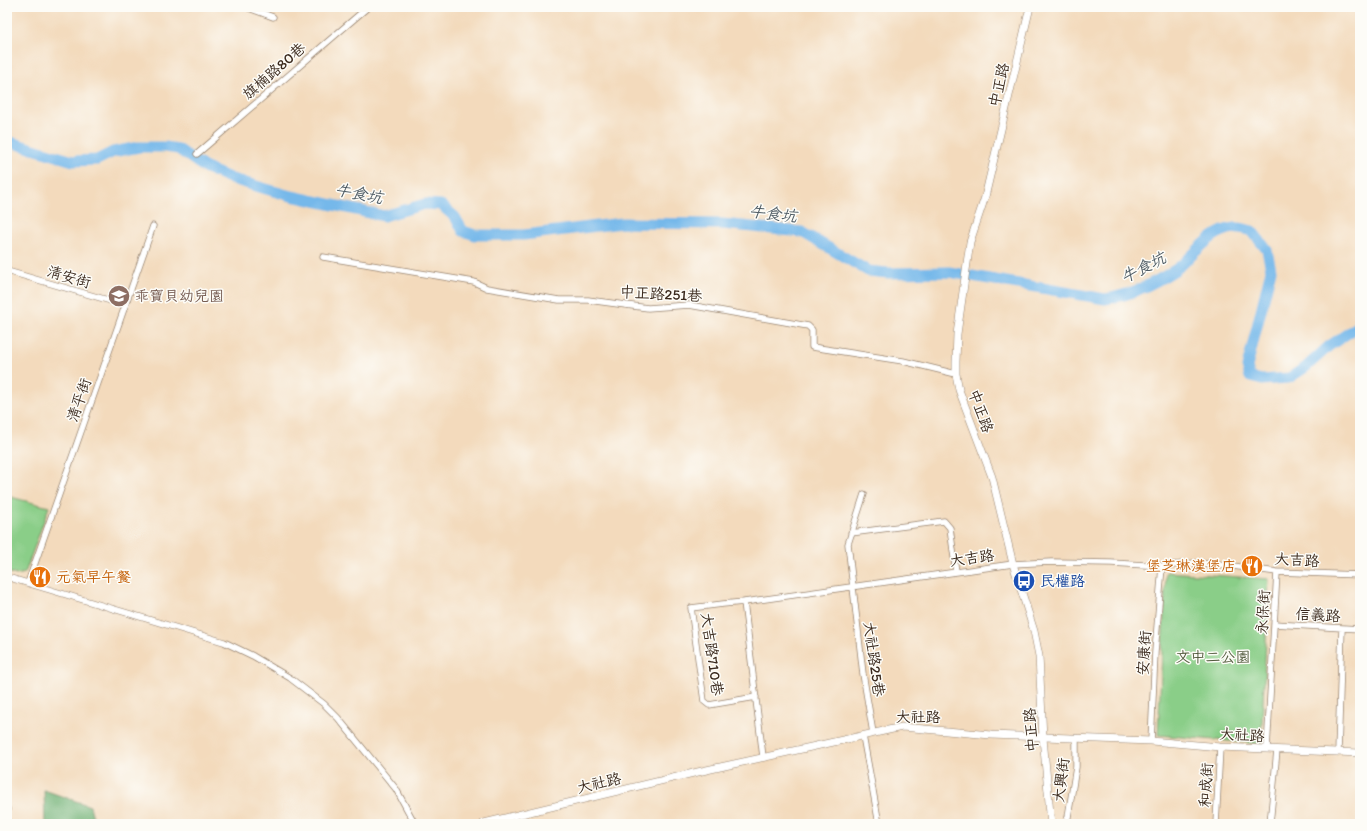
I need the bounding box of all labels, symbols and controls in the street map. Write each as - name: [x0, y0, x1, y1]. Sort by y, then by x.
- street label: 旗楠路80巷: [239, 39, 309, 103]
- street label: 中正路: [985, 61, 1013, 109]
- water label: 牛食坑: [334, 180, 386, 208]
- water label: 牛食坑: [748, 201, 800, 226]
- water label: 牛食坑: [1118, 247, 1171, 287]
- street label: 清安街: [45, 262, 93, 292]
- school or university icon: 乖寶貝幼兒園: [106, 283, 132, 309]
- street label: 中正路251巷: [619, 283, 703, 305]
- place label: 乖寶貝幼兒園: [134, 287, 224, 305]
- street label: 清平街: [63, 376, 95, 424]
- street label: 中正路: [965, 387, 997, 435]
- street label: 大吉路: [948, 546, 996, 570]
- street label: 大吉路: [1274, 550, 1320, 570]
- restaurant icon: 堡芝琳漢堡店: [1239, 553, 1265, 579]
- place label: 堡芝琳漢堡店: [1146, 557, 1236, 575]
- restaurant icon: 元氣早午餐: [27, 564, 53, 590]
- place label: 元氣早午餐: [56, 568, 131, 586]
- bus stop icon: 民權路: [1011, 568, 1037, 594]
- place label: 民權路: [1040, 572, 1085, 590]
- street label: 永保街: [1253, 589, 1273, 635]
- street label: 信義路: [1295, 605, 1341, 625]
- street label: 大吉路710巷: [697, 611, 727, 697]
- street label: 大社路25巷: [860, 620, 888, 698]
- street label: 安康街: [1133, 630, 1155, 676]
- park label: 文中二公園: [1175, 648, 1251, 666]
- street label: 中正路: [1020, 707, 1042, 753]
- street label: 大社路: [895, 708, 941, 726]
- street label: 大社路: [1219, 725, 1265, 745]
- street label: 大興街: [1049, 757, 1073, 803]
- street label: 和成街: [1196, 762, 1216, 808]
- street label: 大社路: [575, 769, 623, 797]

